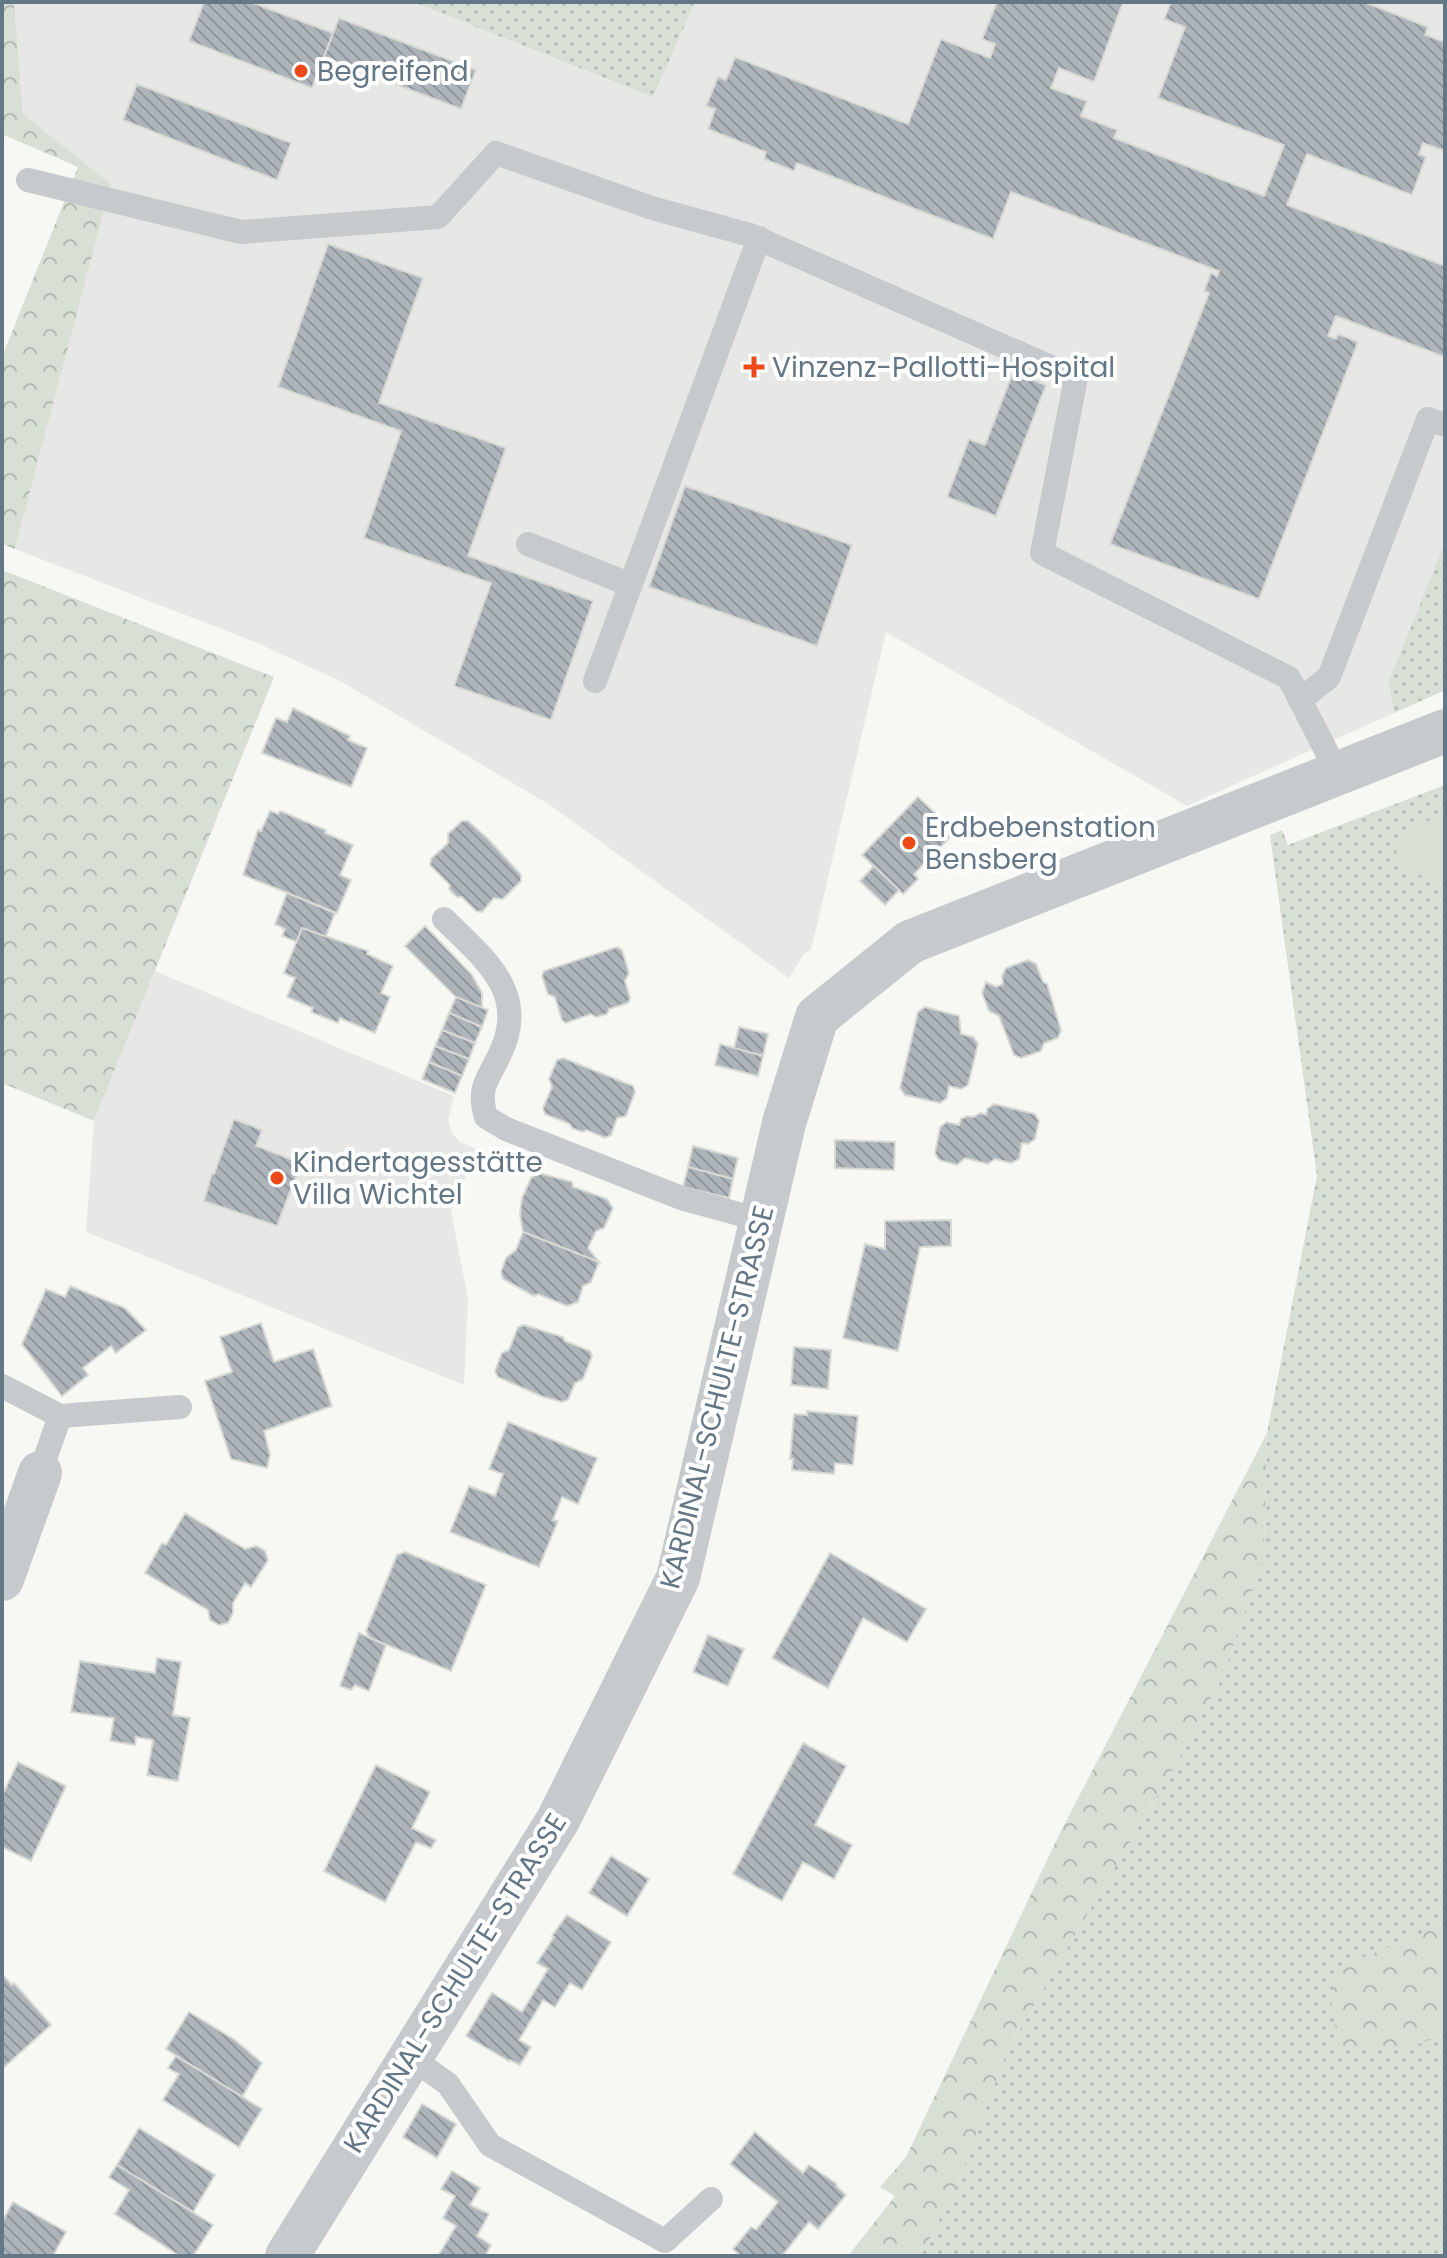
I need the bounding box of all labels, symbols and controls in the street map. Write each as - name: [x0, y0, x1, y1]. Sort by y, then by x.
- place label: Begreifend: [317, 52, 469, 91]
- marker: Begreifend: [292, 62, 310, 80]
- place label: Vinzenz-Pallotti-Hospital: [772, 348, 1115, 387]
- marker: Vinzenz-Pallotti-Hospital: [743, 356, 765, 378]
- place label: Erdbebenstation Bensberg: [925, 808, 1156, 879]
- marker: Erdbebenstation Bensberg: [900, 834, 918, 852]
- place label: Kindertagesstätte Villa Wichtel: [293, 1143, 543, 1214]
- marker: Kindertagesstätte Villa Wichtel: [268, 1169, 286, 1187]
- street label: KARDINAL-SCHULTE-STRASSE: [650, 1201, 784, 1593]
- street label: KARDINAL-SCHULTE-STRASSE: [334, 1806, 576, 2160]

